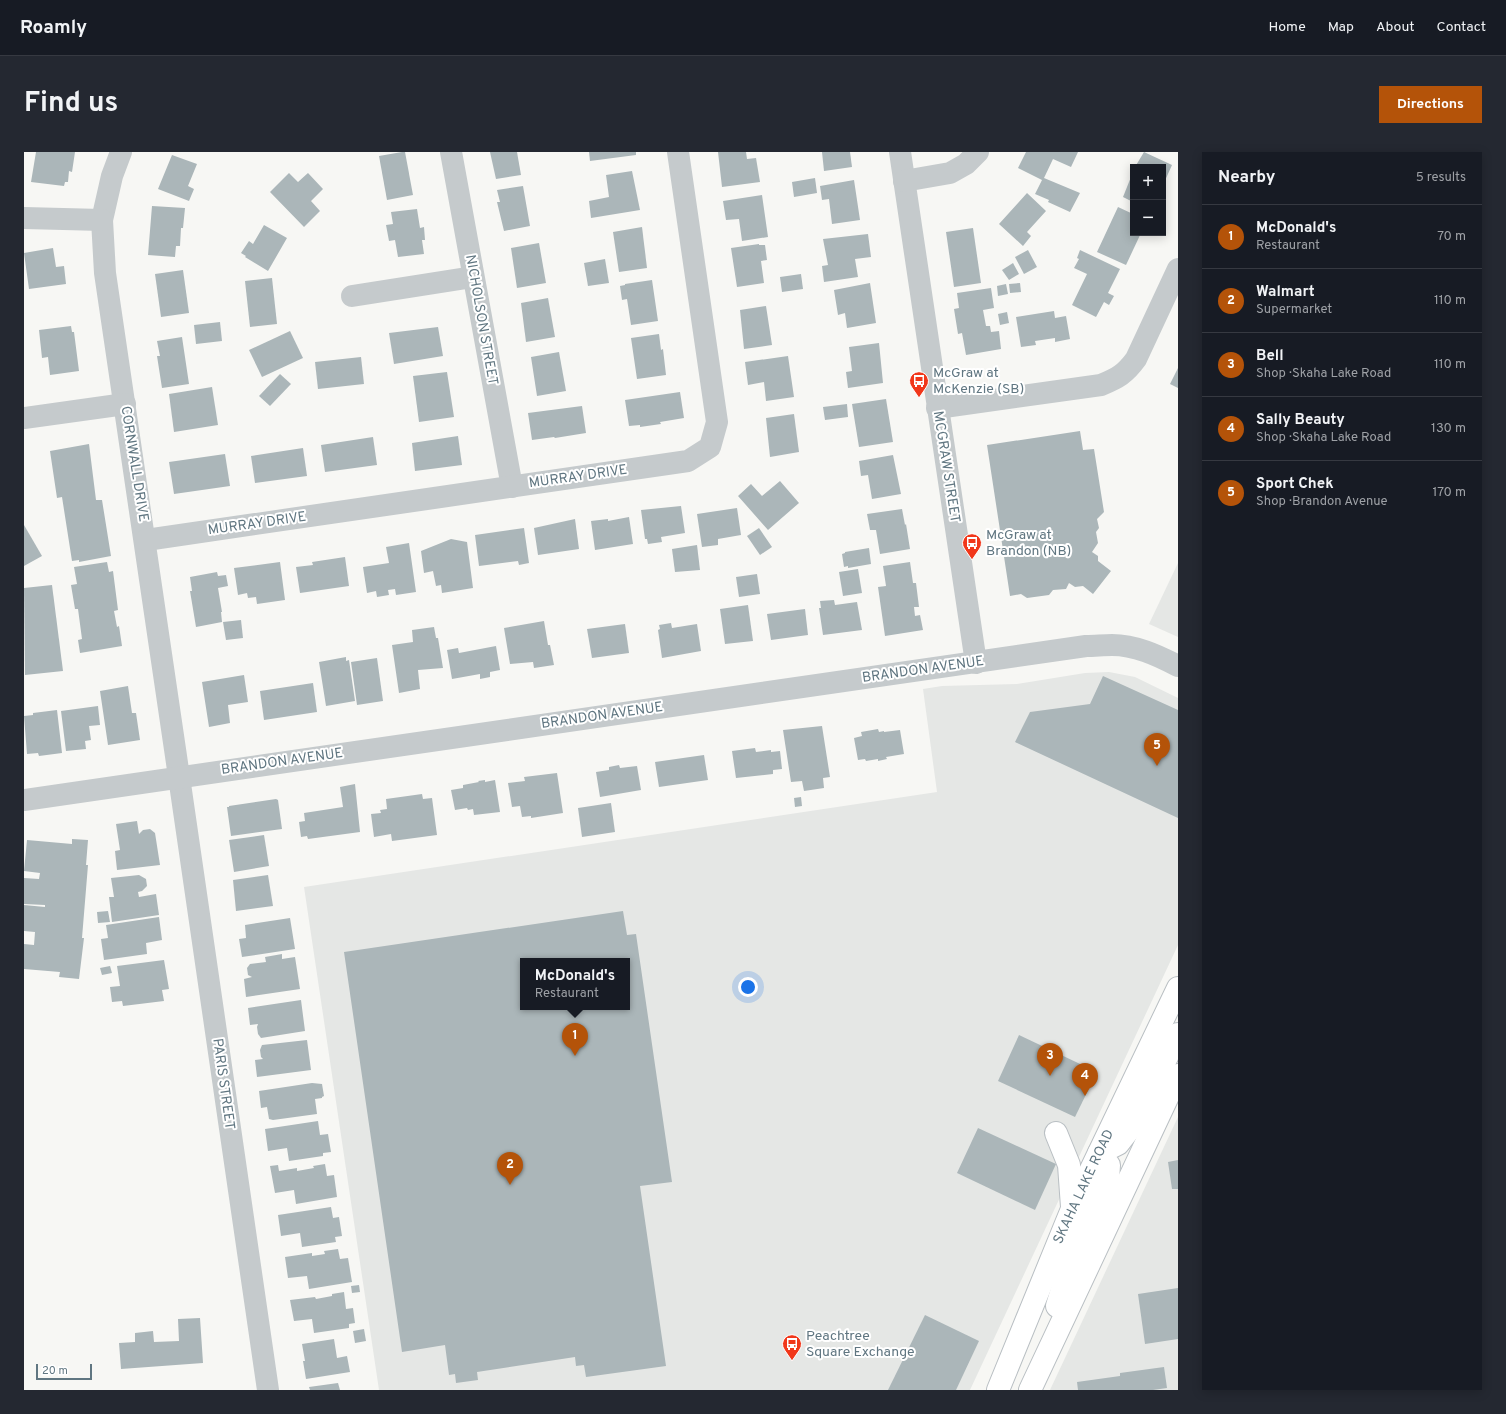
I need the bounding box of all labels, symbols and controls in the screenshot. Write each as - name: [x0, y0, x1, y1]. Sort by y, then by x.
- text: Roamly: [20, 16, 87, 40]
- text: Home: [1269, 19, 1306, 36]
- text: Map: [1328, 19, 1354, 36]
- text: About: [1376, 19, 1415, 36]
- text: Contact: [1437, 19, 1486, 36]
- text: Find us: [24, 86, 118, 122]
- button: Directions: [1379, 86, 1482, 123]
- map controls: [1130, 164, 1166, 236]
- button: +: [1130, 164, 1166, 200]
- text: Nearby: [1218, 167, 1275, 189]
- text: 5 results: [1416, 170, 1466, 186]
- button: −: [1130, 200, 1166, 236]
- text: McDonald's: [1256, 219, 1336, 238]
- text: 1: [1228, 229, 1234, 245]
- text: 70 m: [1437, 229, 1466, 245]
- text: Restaurant: [1256, 238, 1320, 254]
- street label: NICHOLSON STREET: [461, 253, 501, 387]
- text: Walmart: [1256, 283, 1315, 302]
- text: 2: [1227, 293, 1235, 309]
- text: 110 m: [1434, 293, 1466, 309]
- text: Supermarket: [1256, 302, 1332, 318]
- text: Bell: [1256, 347, 1284, 366]
- text: 3: [1227, 357, 1235, 373]
- text: 110 m: [1434, 357, 1466, 373]
- place label: McGraw at McKenzie (SB): [933, 365, 1024, 398]
- text: Shop · Skaha Lake Road: [1256, 366, 1391, 382]
- bus stop icon: McGraw at McKenzie (SB): [908, 370, 930, 398]
- street label: CORNWALL DRIVE: [116, 405, 152, 523]
- street label: MCGRAW STREET: [929, 410, 963, 524]
- text: Sally Beauty: [1256, 411, 1345, 430]
- text: 4: [1227, 421, 1235, 437]
- text: 130 m: [1431, 421, 1466, 437]
- text: Shop · Skaha Lake Road: [1256, 430, 1391, 446]
- street label: MURRAY DRIVE: [528, 462, 628, 492]
- text: Sport Chek: [1256, 475, 1334, 494]
- text: 5: [1227, 485, 1235, 501]
- text: 170 m: [1432, 485, 1466, 501]
- text: Shop · Brandon Avenue: [1256, 494, 1388, 510]
- street label: MURRAY DRIVE: [207, 509, 307, 539]
- place label: McGraw at Brandon (NB): [986, 527, 1071, 560]
- bus stop icon: McGraw at Brandon (NB): [961, 532, 983, 560]
- street label: BRANDON AVENUE: [861, 653, 985, 687]
- street label: BRANDON AVENUE: [540, 699, 664, 733]
- pin: 5: [1144, 733, 1170, 766]
- street label: BRANDON AVENUE: [220, 745, 344, 779]
- popup: [520, 958, 630, 1010]
- text: McDonald's: [535, 967, 615, 986]
- your location: [738, 977, 758, 997]
- text: Restaurant: [535, 986, 599, 1002]
- pin: 1: [562, 1023, 588, 1056]
- street label: PARIS STREET: [208, 1037, 238, 1131]
- pin: 3: [1037, 1043, 1063, 1076]
- pin: 4: [1072, 1063, 1098, 1096]
- street label: SKAHA LAKE ROAD: [1050, 1127, 1118, 1247]
- pin: 2: [497, 1152, 523, 1185]
- place label: Peachtree Square Exchange: [806, 1328, 915, 1361]
- bus stop icon: Peachtree Square Exchange: [781, 1333, 803, 1361]
- scale bar: [36, 1362, 92, 1381]
- text: 20 m: [42, 1364, 68, 1378]

